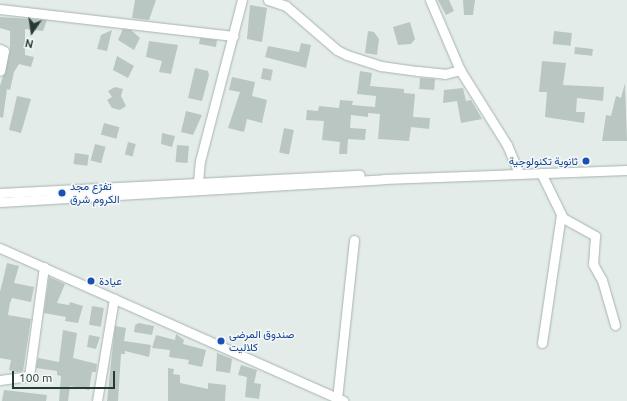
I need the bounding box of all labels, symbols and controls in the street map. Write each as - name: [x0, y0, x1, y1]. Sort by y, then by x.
- north arrow: [12, 12, 52, 52]
- text: N: [24, 37, 35, 50]
- place label: ثانوية تكنولوجية: [509, 154, 578, 168]
- marker: ثانوية تكنولوجية: [581, 156, 591, 166]
- place label: تفرّع مجد الكروم شرق: [70, 180, 120, 206]
- marker: تفرّع مجد الكروم شرق: [57, 188, 67, 198]
- place label: عيادة: [99, 274, 122, 288]
- marker: عيادة: [86, 276, 96, 286]
- place label: صندوق المرضى كلاليت: [229, 328, 295, 354]
- marker: صندوق المرضى كلاليت: [216, 336, 226, 346]
- scale bar: [14, 363, 117, 389]
- text: 100 m: [19, 371, 52, 384]

